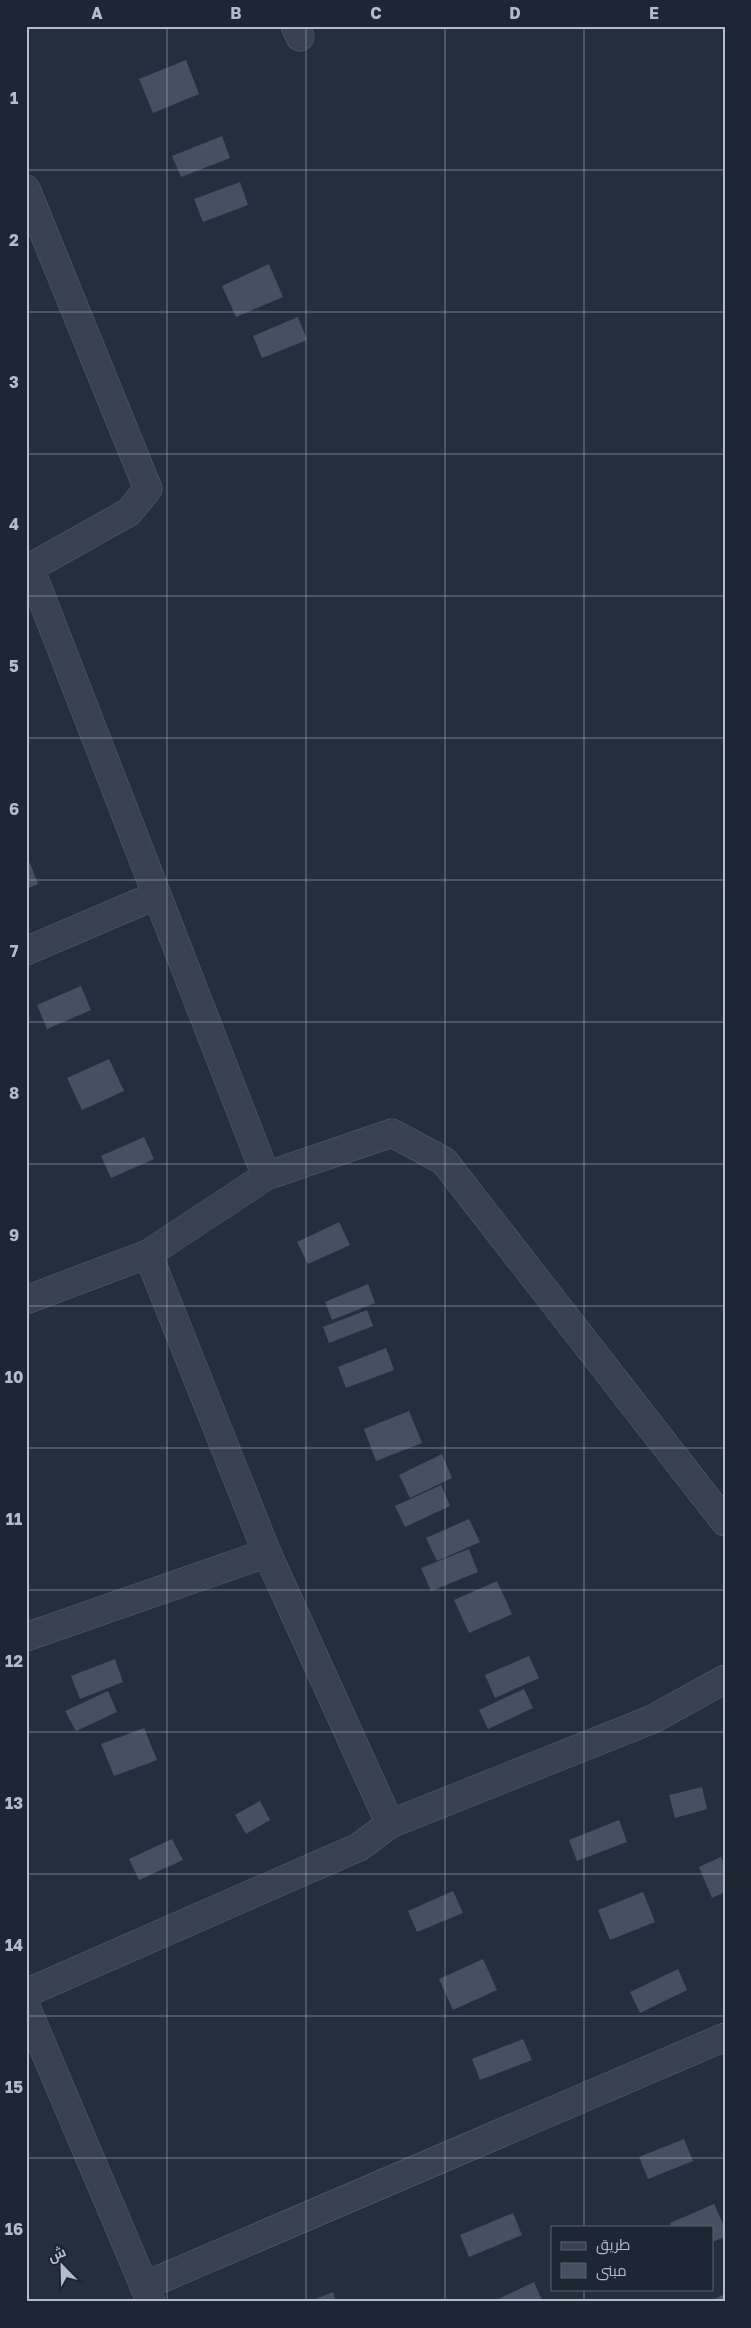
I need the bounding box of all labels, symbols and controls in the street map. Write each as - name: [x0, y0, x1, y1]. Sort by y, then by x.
- text: A: [91, 3, 103, 23]
- text: B: [230, 3, 242, 23]
- text: C: [370, 3, 382, 23]
- text: D: [509, 3, 521, 23]
- text: E: [649, 3, 659, 23]
- text: 1: [10, 88, 18, 108]
- text: 2: [9, 230, 19, 250]
- text: 3: [9, 372, 19, 392]
- text: 4: [9, 514, 19, 534]
- text: 5: [9, 656, 19, 676]
- text: 6: [9, 799, 19, 819]
- text: 7: [10, 941, 19, 961]
- text: 8: [9, 1083, 19, 1103]
- text: 9: [9, 1225, 19, 1245]
- text: 10: [5, 1367, 23, 1387]
- text: 11: [6, 1509, 22, 1529]
- text: 12: [5, 1651, 23, 1671]
- text: 13: [5, 1793, 23, 1813]
- text: 14: [5, 1935, 23, 1955]
- text: 15: [5, 2077, 23, 2097]
- text: 16: [5, 2219, 23, 2239]
- legend: [551, 2226, 714, 2290]
- text: طريق: [596, 2235, 630, 2255]
- north arrow: [38, 2240, 88, 2290]
- text: ش: [45, 2242, 69, 2266]
- text: مبنى: [596, 2261, 627, 2281]

